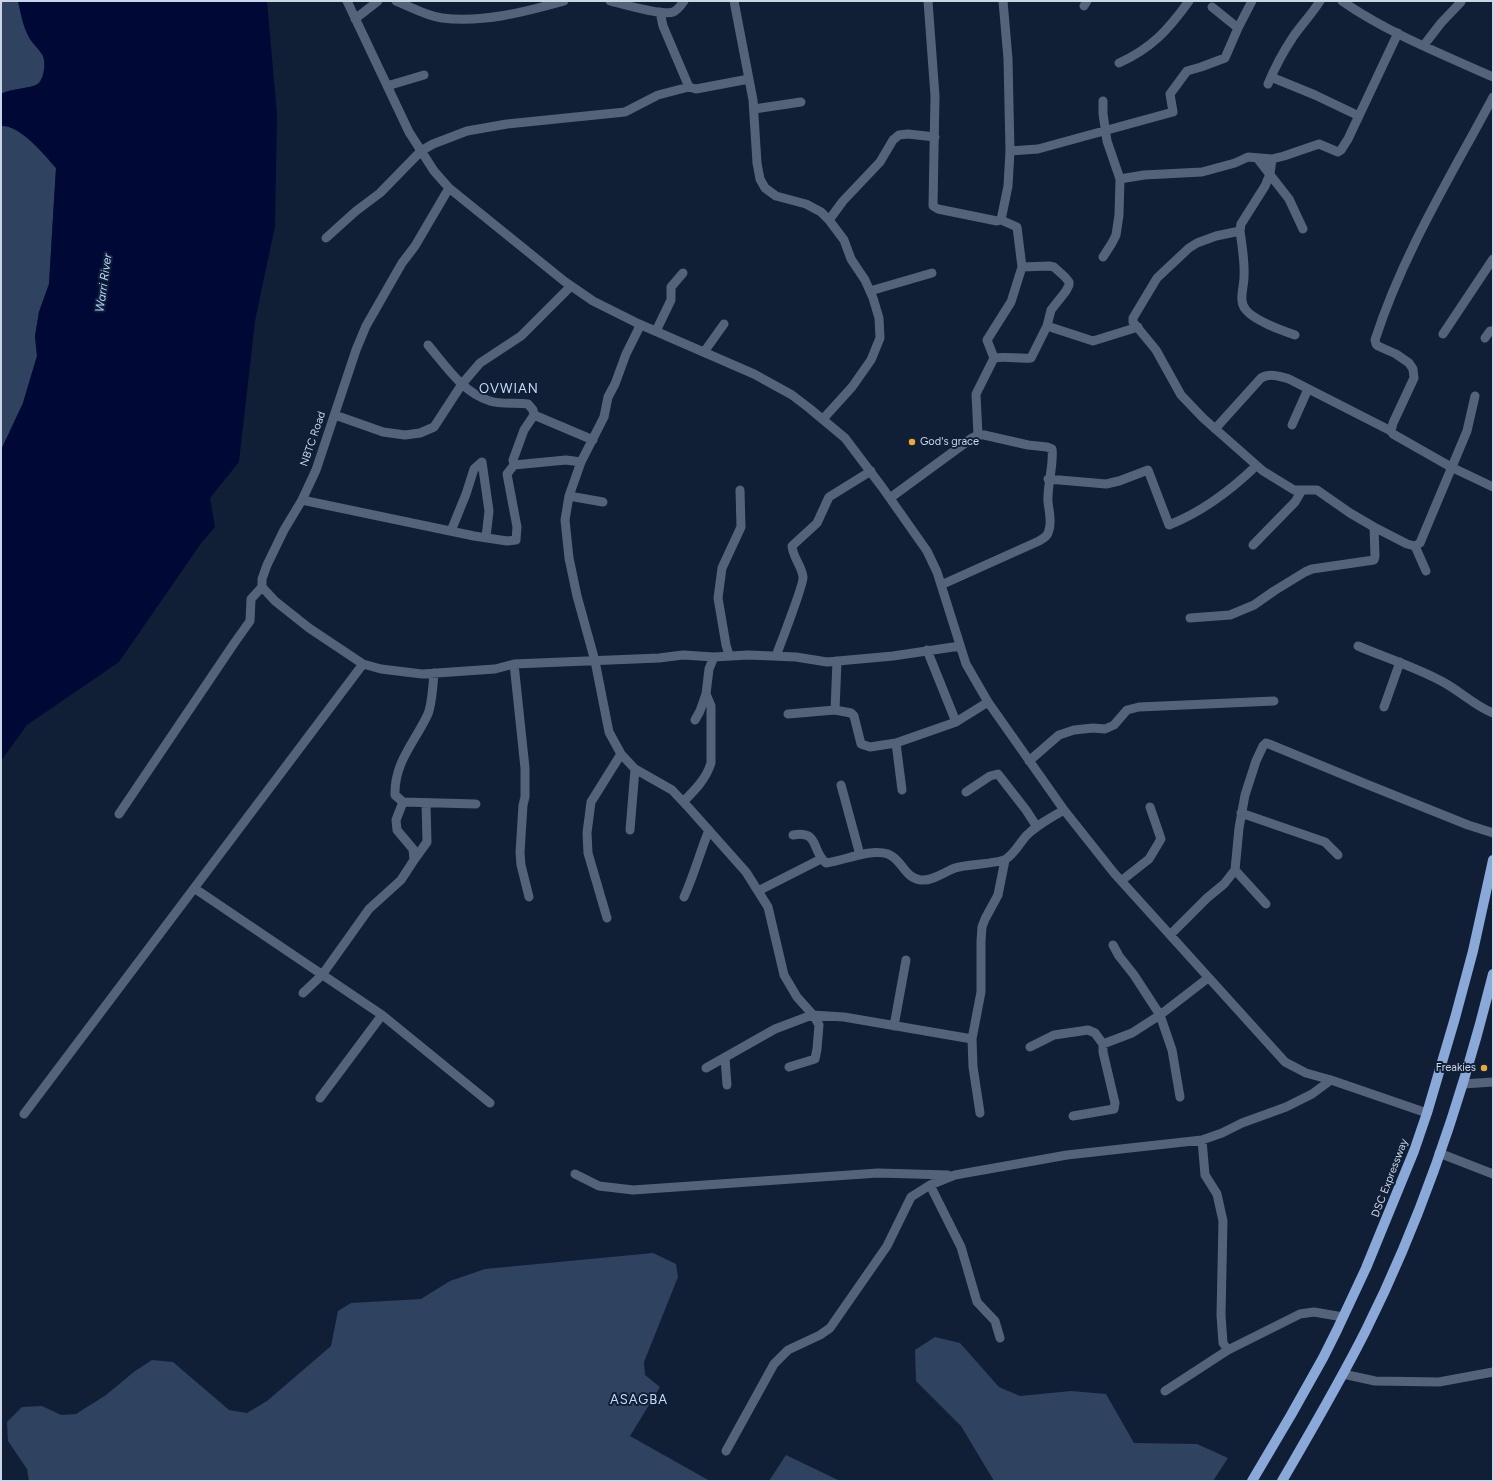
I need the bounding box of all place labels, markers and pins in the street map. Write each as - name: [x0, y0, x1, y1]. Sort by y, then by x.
- place label: God's grace: [920, 435, 979, 449]
- marker: God's grace: [907, 437, 917, 447]
- place label: Freakies: [1436, 1061, 1476, 1075]
- marker: Freakies: [1479, 1063, 1489, 1073]

